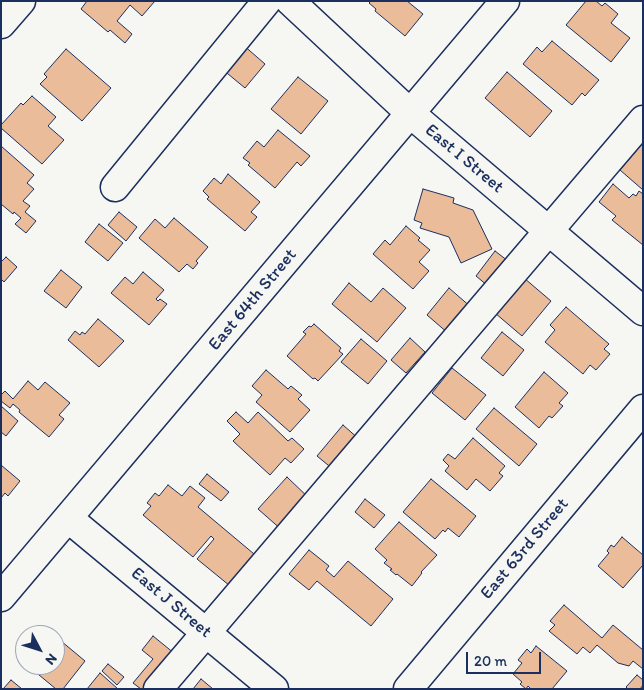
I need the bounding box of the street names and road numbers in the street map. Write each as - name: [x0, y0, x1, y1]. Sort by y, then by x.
- street label: East I Street: [420, 120, 508, 198]
- street label: East 64th Street: [204, 245, 302, 355]
- street label: East 63rd Street: [476, 494, 574, 604]
- street label: East J Street: [126, 563, 216, 643]

